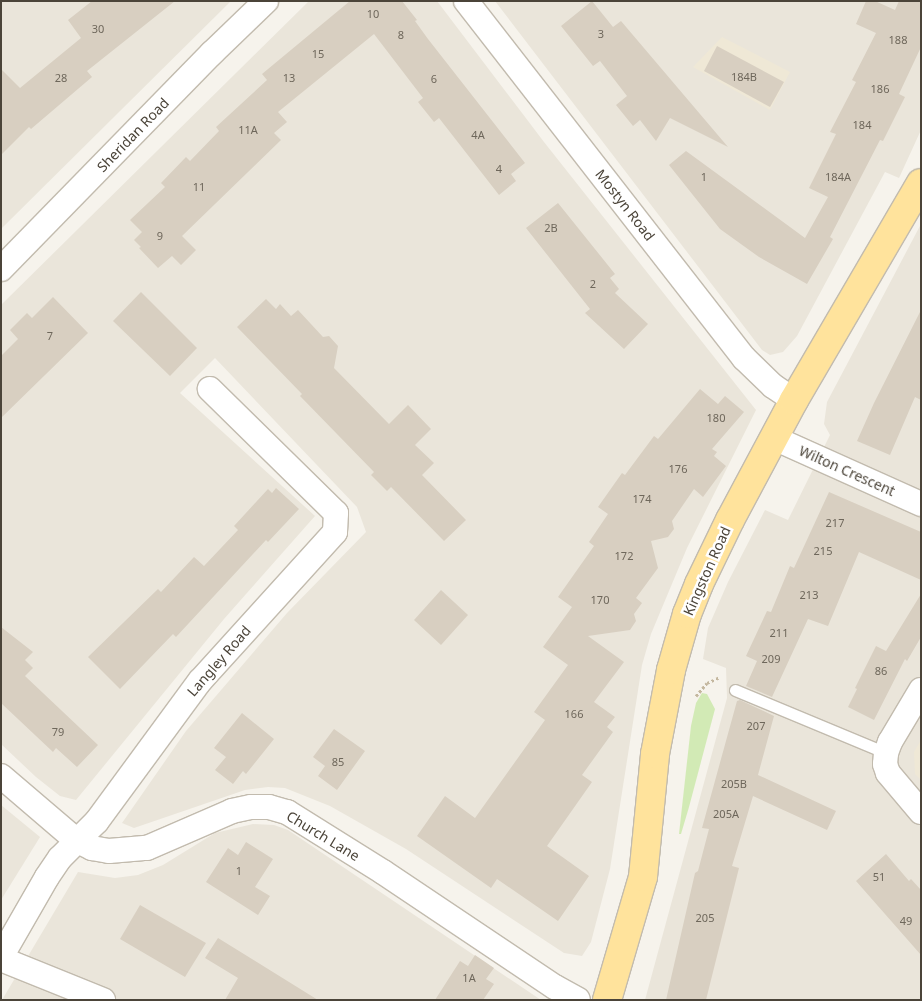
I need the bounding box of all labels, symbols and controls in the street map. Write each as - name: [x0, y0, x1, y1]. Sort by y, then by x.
- house number: 10: [367, 7, 379, 21]
- house number: 30: [92, 22, 104, 36]
- house number: 3: [598, 27, 604, 41]
- house number: 8: [398, 28, 404, 42]
- house number: 188: [889, 33, 907, 47]
- house number: 15: [312, 47, 324, 61]
- house number: 184B: [731, 70, 757, 84]
- house number: 28: [55, 71, 67, 85]
- house number: 13: [283, 71, 295, 85]
- house number: 6: [431, 72, 437, 86]
- house number: 186: [871, 82, 889, 96]
- street label: Sheridan Road: [94, 95, 172, 175]
- house number: 184: [853, 118, 871, 132]
- house number: 11A: [238, 123, 258, 137]
- house number: 4A: [471, 128, 485, 142]
- house number: 4: [496, 162, 502, 176]
- street label: Mostyn Road: [592, 166, 658, 244]
- house number: 1: [701, 170, 707, 184]
- house number: 184A: [825, 170, 851, 184]
- house number: 11: [193, 180, 205, 194]
- house number: 2B: [544, 221, 558, 235]
- house number: 9: [157, 229, 163, 243]
- house number: 2: [590, 277, 596, 291]
- house number: 7: [47, 329, 53, 343]
- house number: 180: [707, 411, 725, 425]
- street label: Wilton Crescent: [796, 442, 898, 500]
- house number: 176: [669, 462, 687, 476]
- house number: 174: [633, 492, 651, 506]
- house number: 217: [826, 516, 844, 530]
- street label: Kingston Road: [680, 524, 734, 618]
- house number: 215: [814, 544, 832, 558]
- house number: 172: [615, 549, 633, 563]
- house number: 213: [800, 588, 818, 602]
- house number: 170: [591, 593, 609, 607]
- street label: Langley Road: [184, 622, 254, 700]
- house number: 211: [770, 626, 788, 640]
- house number: 209: [762, 652, 780, 666]
- house number: 86: [875, 664, 887, 678]
- house number: 166: [565, 707, 583, 721]
- house number: 207: [747, 719, 765, 733]
- house number: 79: [52, 725, 64, 739]
- house number: 85: [332, 755, 344, 769]
- house number: 205B: [721, 777, 747, 791]
- house number: 205A: [713, 807, 739, 821]
- street label: Church Lane: [283, 808, 363, 864]
- house number: 1: [236, 864, 242, 878]
- house number: 51: [873, 870, 885, 884]
- house number: 205: [696, 911, 714, 925]
- house number: 49: [900, 914, 912, 928]
- house number: 1A: [462, 971, 476, 985]

